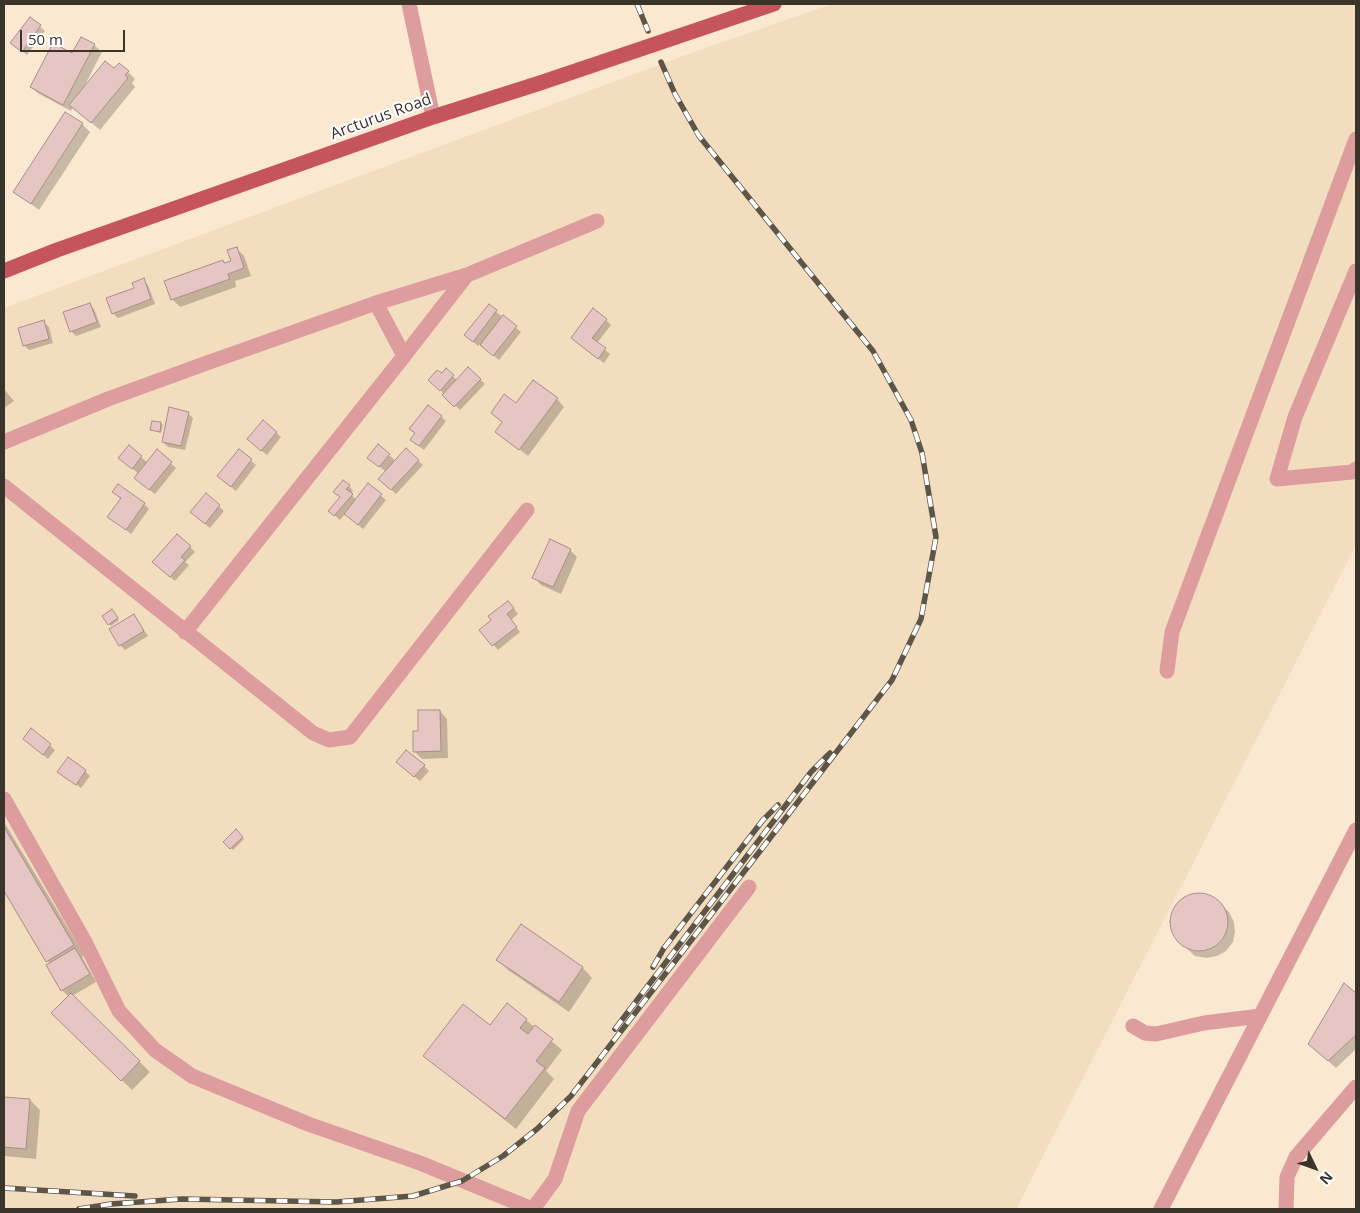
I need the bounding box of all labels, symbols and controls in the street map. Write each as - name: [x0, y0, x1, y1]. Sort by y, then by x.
- scale bar: [22, 20, 128, 52]
- text: 50 m: [28, 29, 63, 49]
- street label: Arcturus Road: [328, 90, 434, 144]
- north arrow: [1290, 1143, 1340, 1193]
- text: N: [1316, 1168, 1337, 1189]

